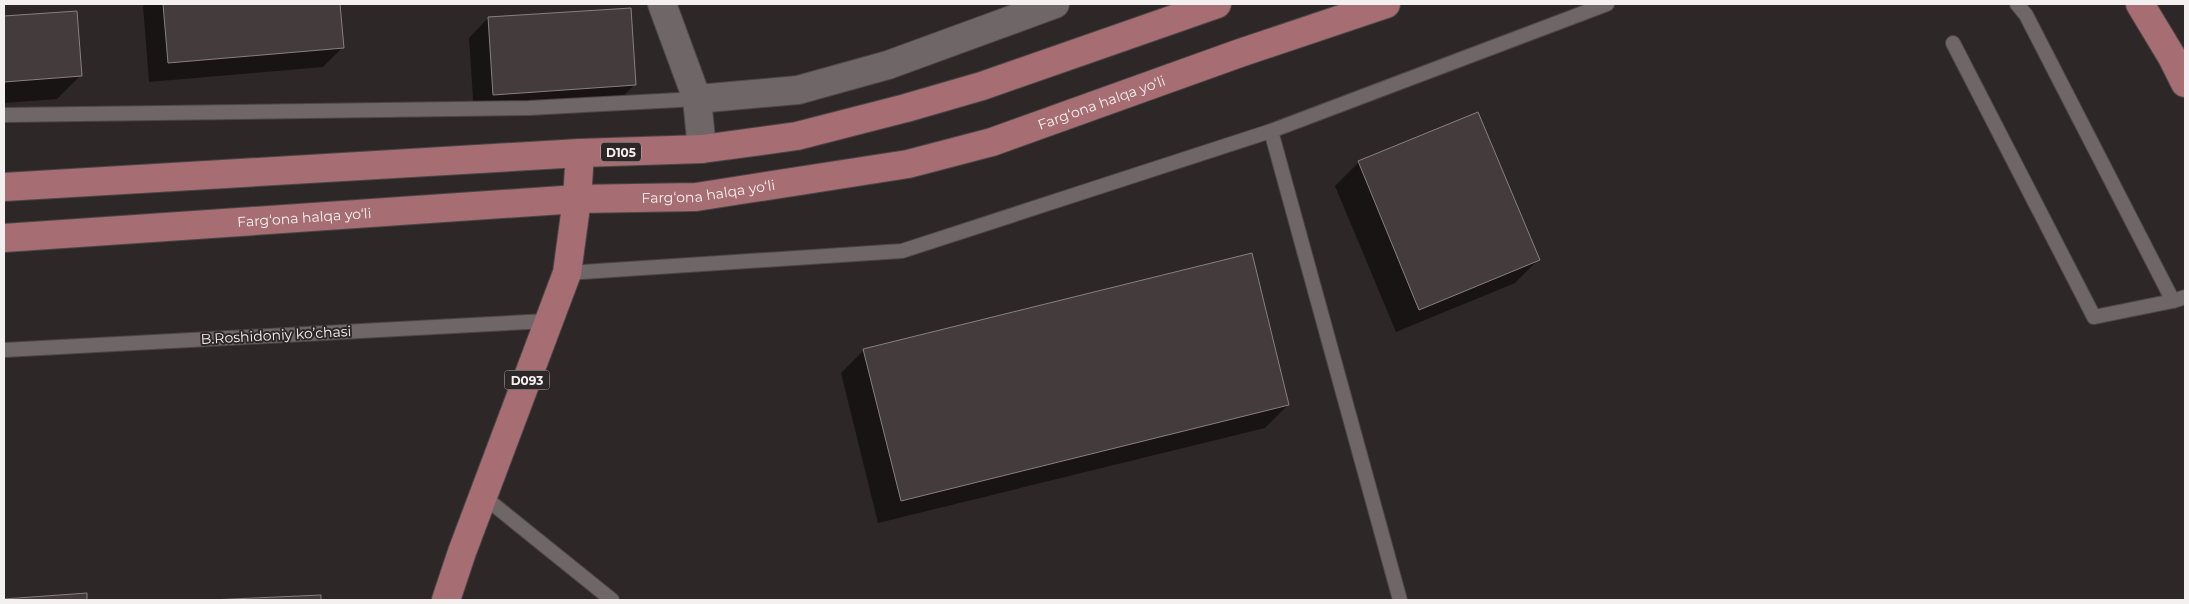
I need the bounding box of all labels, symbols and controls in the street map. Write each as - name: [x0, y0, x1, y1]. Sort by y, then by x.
- street label: Farg‘ona halqa yo‘li: [1035, 72, 1168, 134]
- road number: D105: [601, 142, 641, 162]
- street label: Farg‘ona halqa yo‘li: [641, 176, 776, 207]
- street label: Farg‘ona halqa yo‘li: [237, 204, 372, 231]
- street label: B.Roshidoniy ko’chasi: [200, 322, 352, 348]
- road number: D093: [504, 370, 550, 390]

